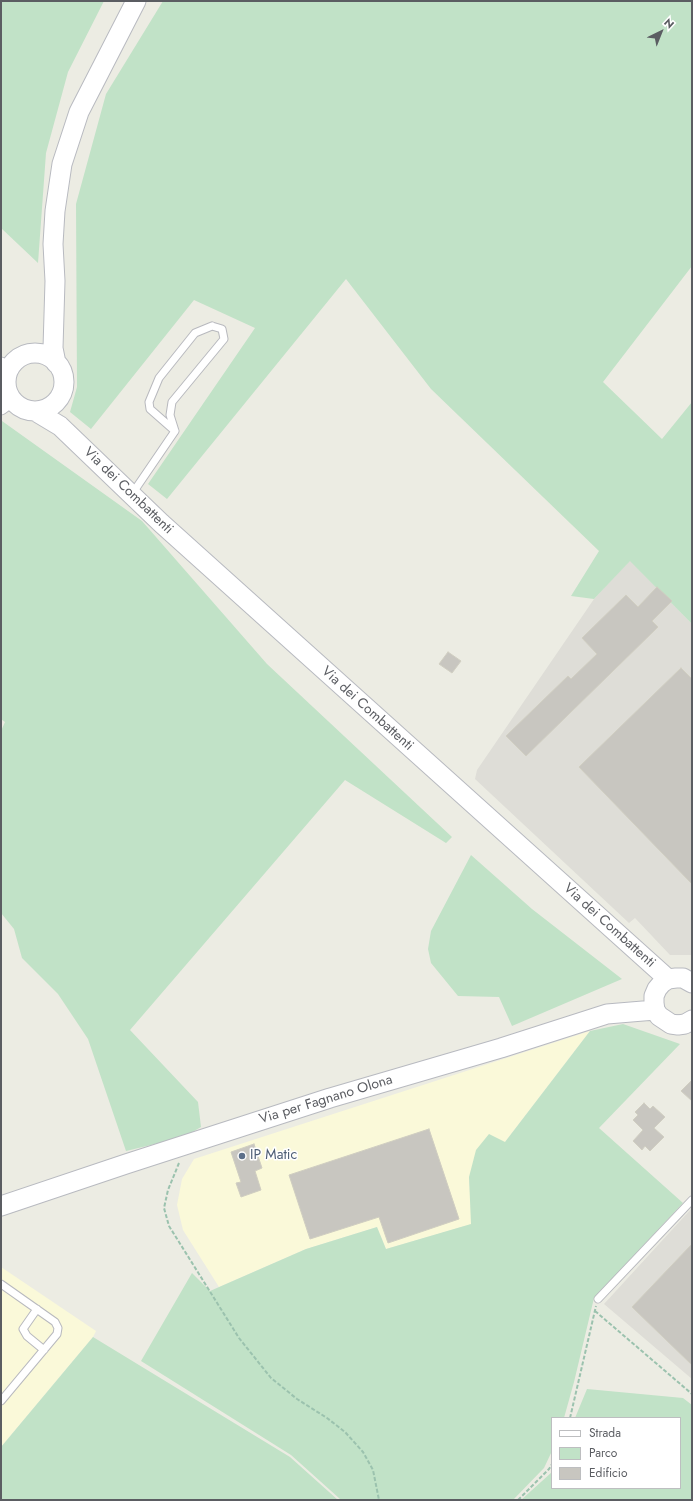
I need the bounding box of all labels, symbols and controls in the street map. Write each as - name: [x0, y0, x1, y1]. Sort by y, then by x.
- north arrow: [641, 12, 681, 52]
- text: N: [661, 14, 678, 32]
- street label: Via dei Combattenti: [80, 444, 176, 538]
- street label: Via dei Combattenti: [318, 663, 416, 755]
- street label: Via dei Combattenti: [560, 880, 658, 972]
- street label: Via per Fagnano Olona: [257, 1072, 395, 1128]
- place label: IP Matic: [250, 1148, 297, 1164]
- marker: IP Matic: [237, 1151, 247, 1161]
- legend: [551, 1417, 681, 1489]
- text: Strada: [589, 1424, 621, 1442]
- text: Parco: [589, 1444, 617, 1462]
- text: Edificio: [589, 1464, 628, 1482]

